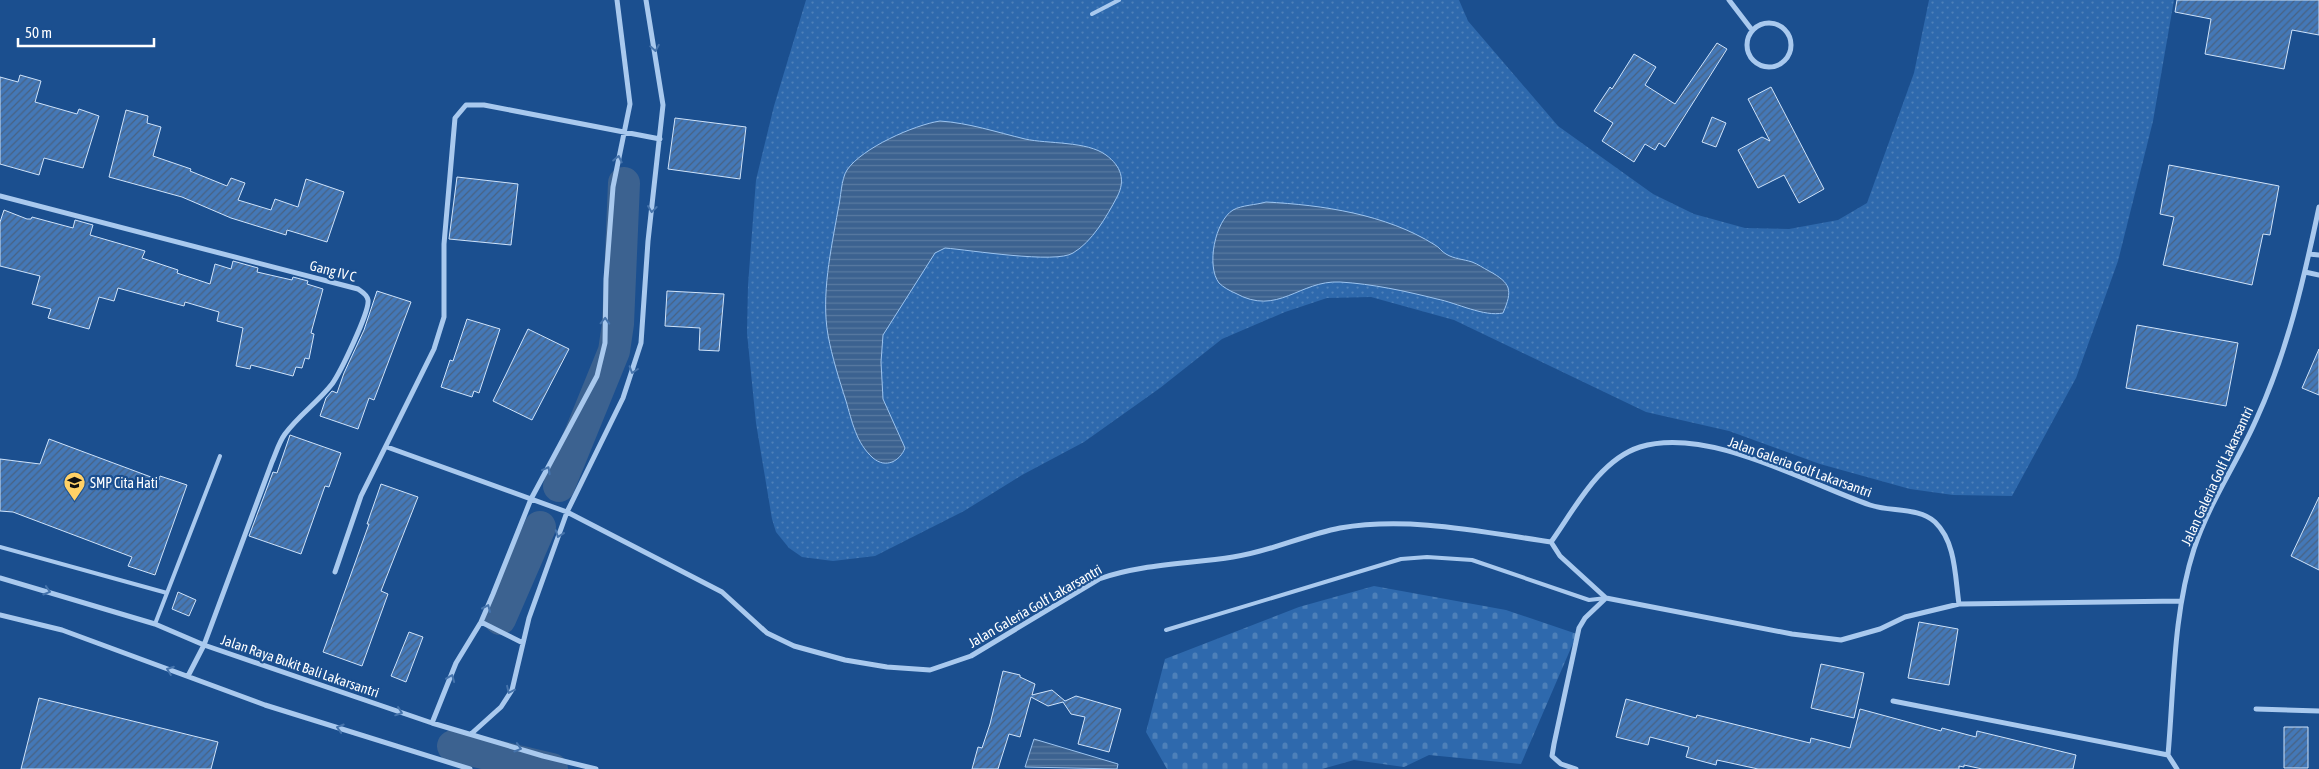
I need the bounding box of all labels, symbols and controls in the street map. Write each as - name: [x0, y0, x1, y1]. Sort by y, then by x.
- scale bar: [18, 15, 154, 47]
- text: 50 m: [25, 24, 52, 41]
- one-way arrow: [649, 44, 659, 52]
- one-way arrow: [612, 154, 623, 163]
- one-way arrow: [647, 206, 658, 214]
- street label: Gang IV C: [308, 257, 359, 285]
- one-way arrow: [600, 316, 610, 324]
- one-way arrow: [629, 366, 639, 374]
- street label: Jalan Galeria Golf Lakarsantri: [2178, 404, 2256, 548]
- street label: Jalan Galeria Golf Lakarsantri: [1726, 434, 1874, 500]
- one-way arrow: [541, 466, 551, 475]
- school or university icon: SMP Cita Hati: [62, 471, 86, 502]
- place label: SMP Cita Hati: [90, 475, 158, 491]
- one-way arrow: [555, 529, 565, 538]
- street label: Jalan Galeria Golf Lakarsantri: [965, 561, 1105, 651]
- one-way arrow: [42, 585, 50, 595]
- one-way arrow: [480, 604, 491, 613]
- street label: Jalan Raya Bukit Bali Lakarsantri: [219, 631, 381, 701]
- one-way arrow: [166, 666, 174, 676]
- one-way arrow: [444, 674, 455, 683]
- one-way arrow: [506, 685, 517, 694]
- one-way arrow: [394, 706, 403, 716]
- one-way arrow: [336, 724, 344, 734]
- one-way arrow: [513, 743, 521, 753]

